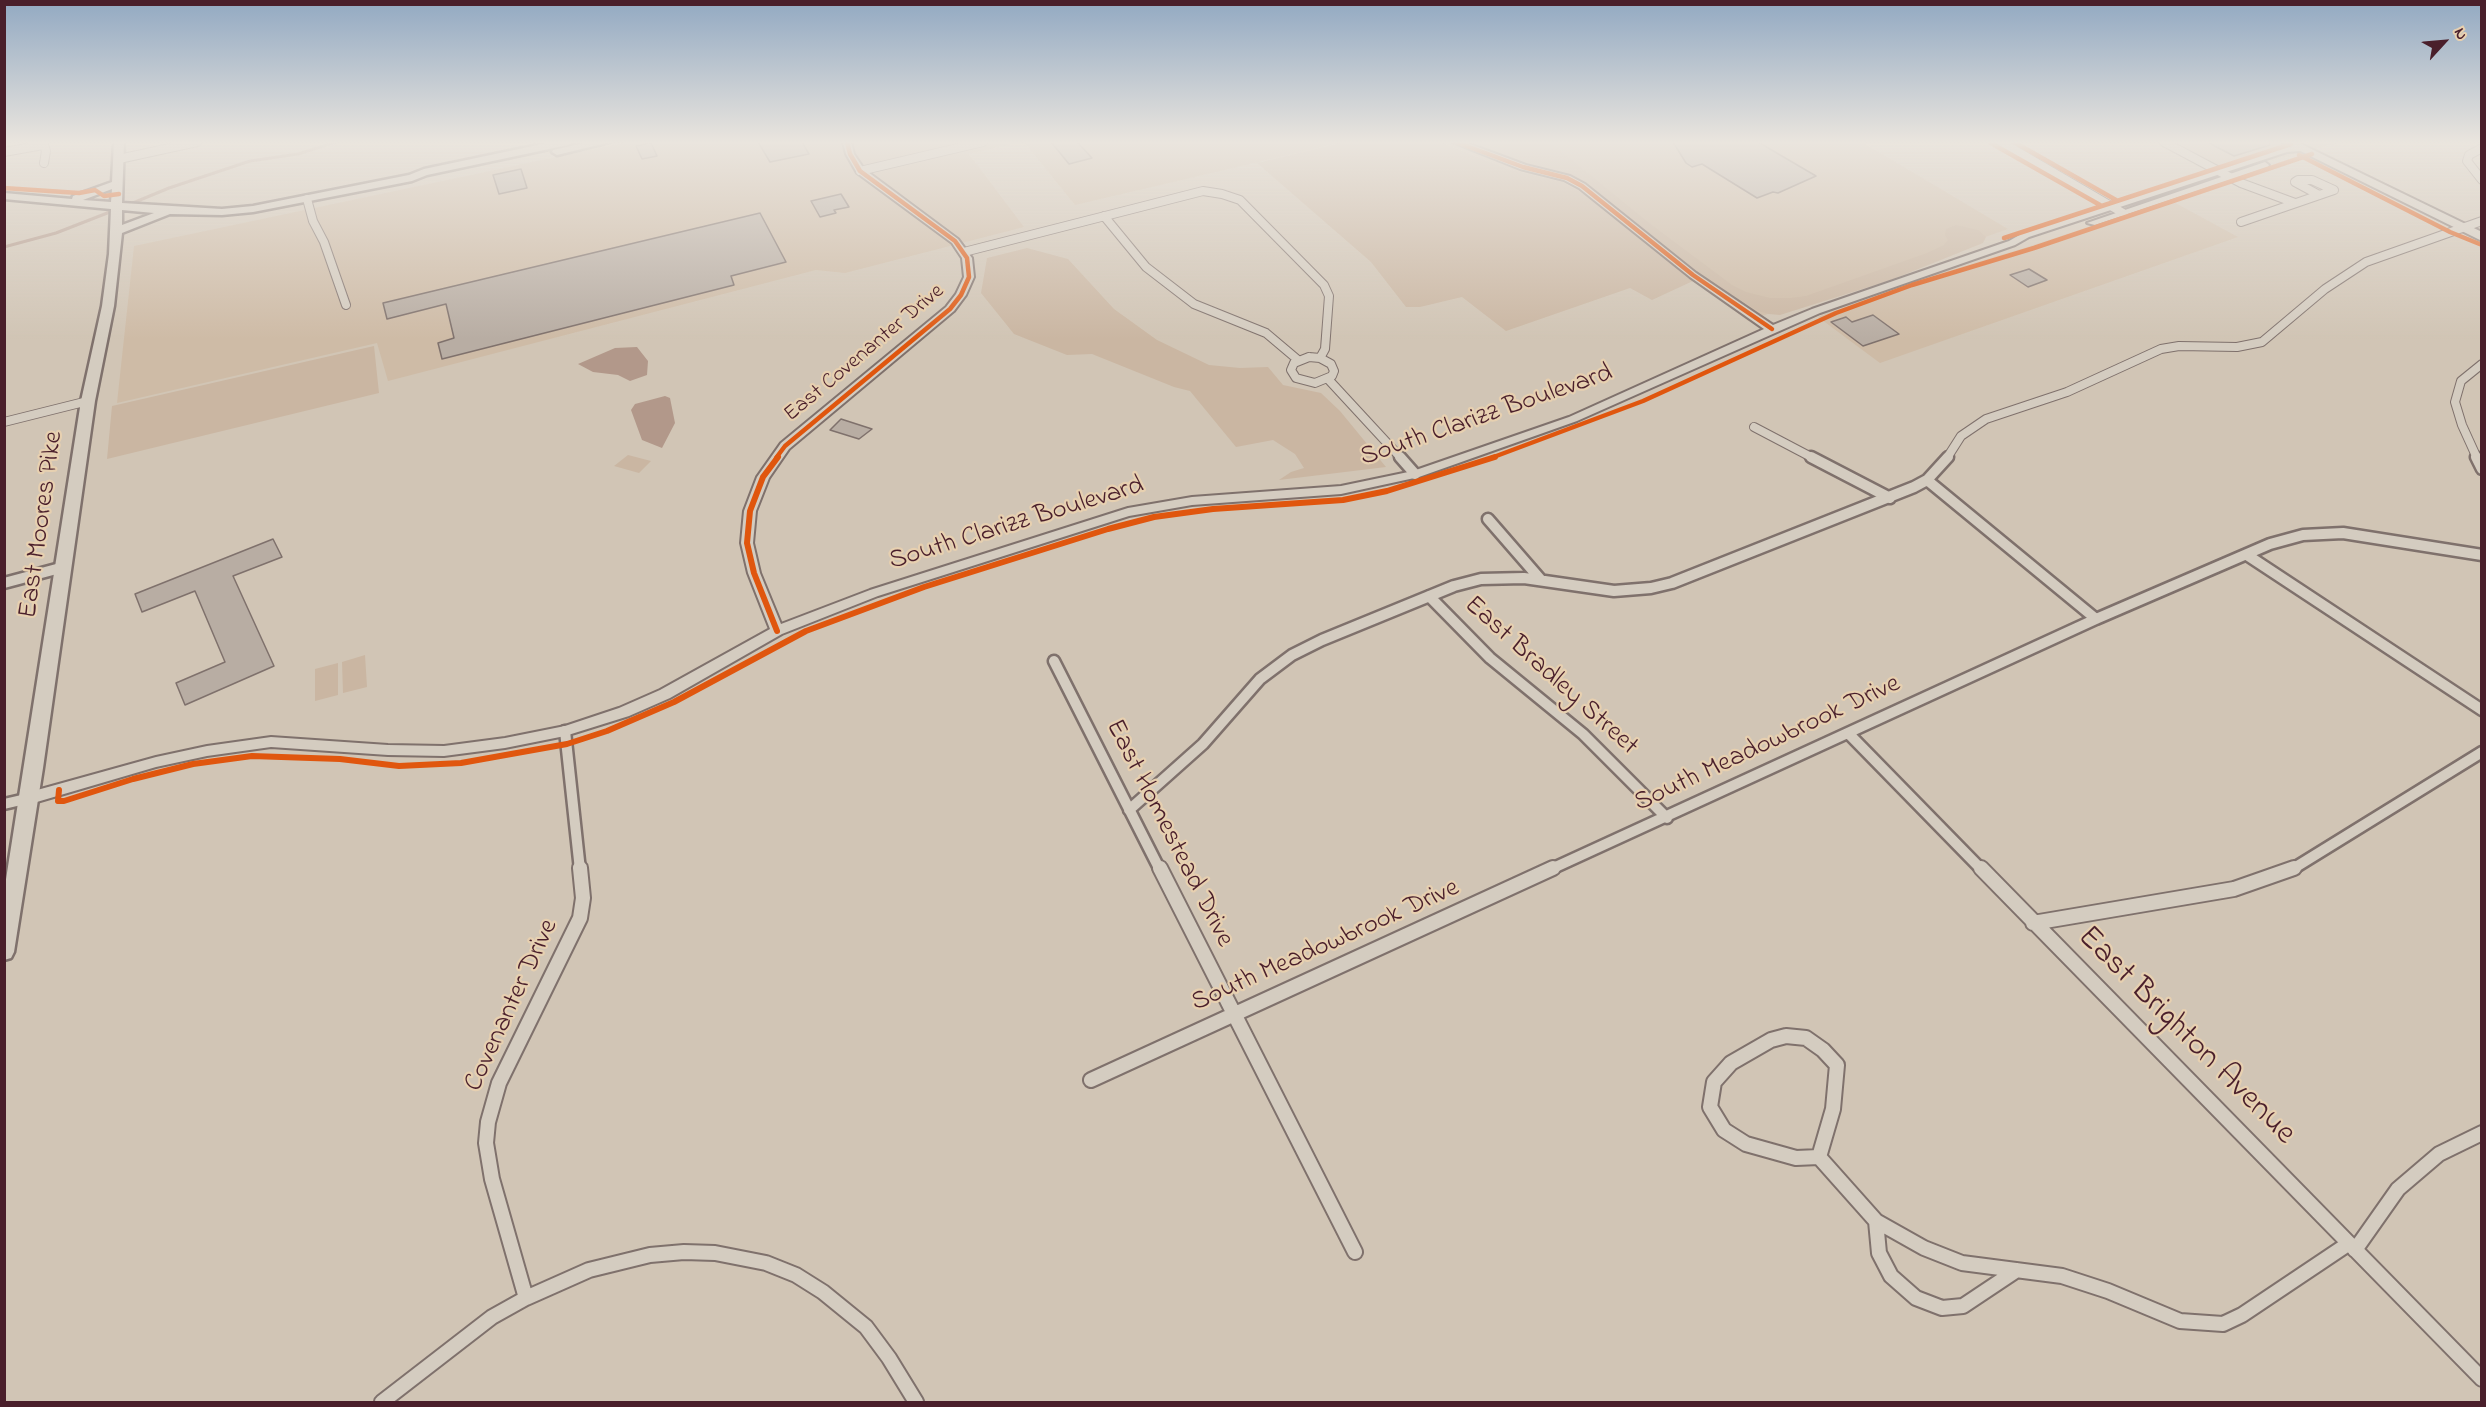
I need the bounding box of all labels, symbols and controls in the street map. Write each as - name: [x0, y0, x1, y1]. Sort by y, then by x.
- north arrow: [2414, 12, 2474, 72]
- text: N: [2447, 24, 2473, 44]
- street label: East Covenanter Drive: [780, 279, 950, 429]
- street label: South Clarizz Boulevard: [1357, 359, 1617, 475]
- street label: East Moores Pike: [14, 429, 72, 621]
- street label: South Clarizz Boulevard: [886, 471, 1148, 579]
- street label: East Bradley Street: [1456, 590, 1644, 764]
- street label: South Meadowbrook Drive: [1630, 669, 1906, 821]
- street label: East Homestead Drive: [1097, 715, 1239, 953]
- street label: South Meadowbrook Drive: [1187, 873, 1465, 1021]
- street label: Covenanter Drive: [459, 915, 567, 1097]
- street label: East Brighton Avenue: [2067, 919, 2303, 1155]

